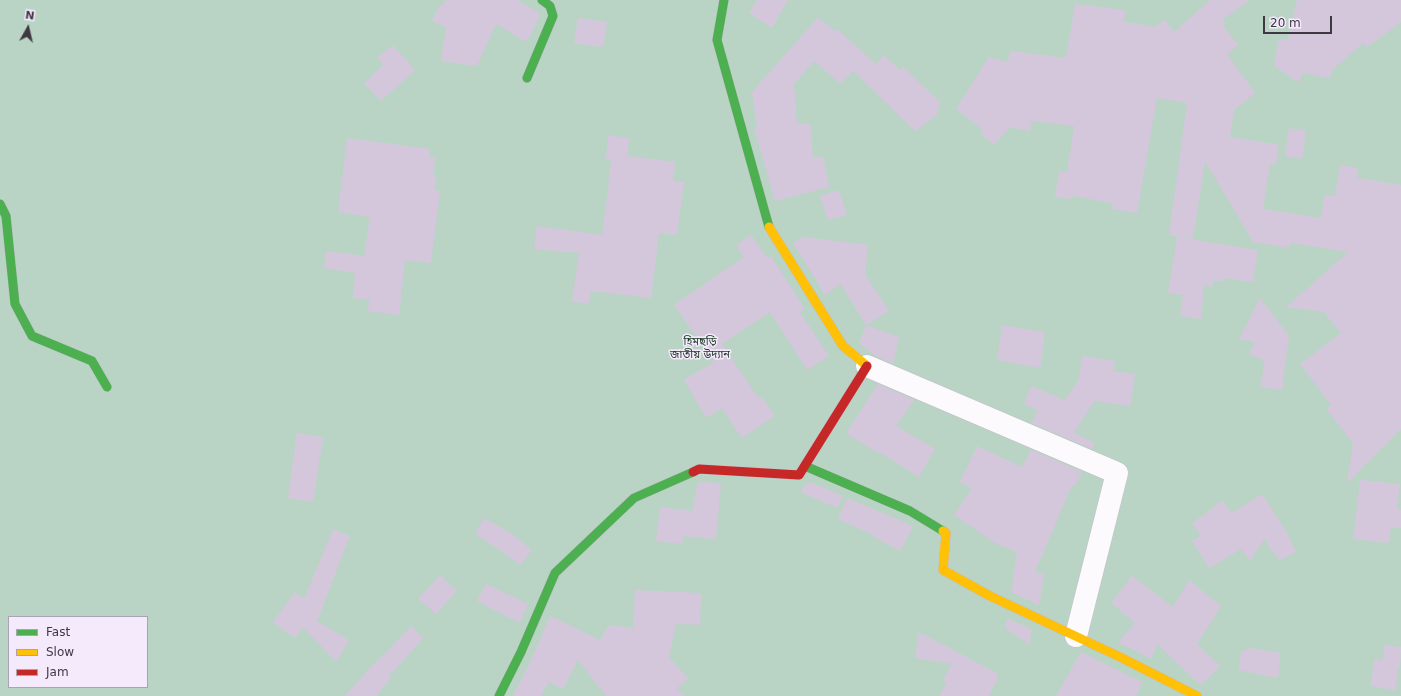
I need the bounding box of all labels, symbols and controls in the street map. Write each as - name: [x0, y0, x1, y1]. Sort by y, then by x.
- north arrow: [8, 8, 48, 48]
- scale bar: [1265, 8, 1334, 34]
- text: N: [24, 9, 35, 23]
- text: 20 m: [1270, 16, 1301, 30]
- park label: হিমছড়ি জাতীয় উদ্যান: [670, 335, 730, 361]
- legend: [8, 616, 148, 688]
- text: Fast: [46, 625, 70, 639]
- text: Slow: [46, 645, 74, 659]
- text: Jam: [46, 665, 69, 679]

